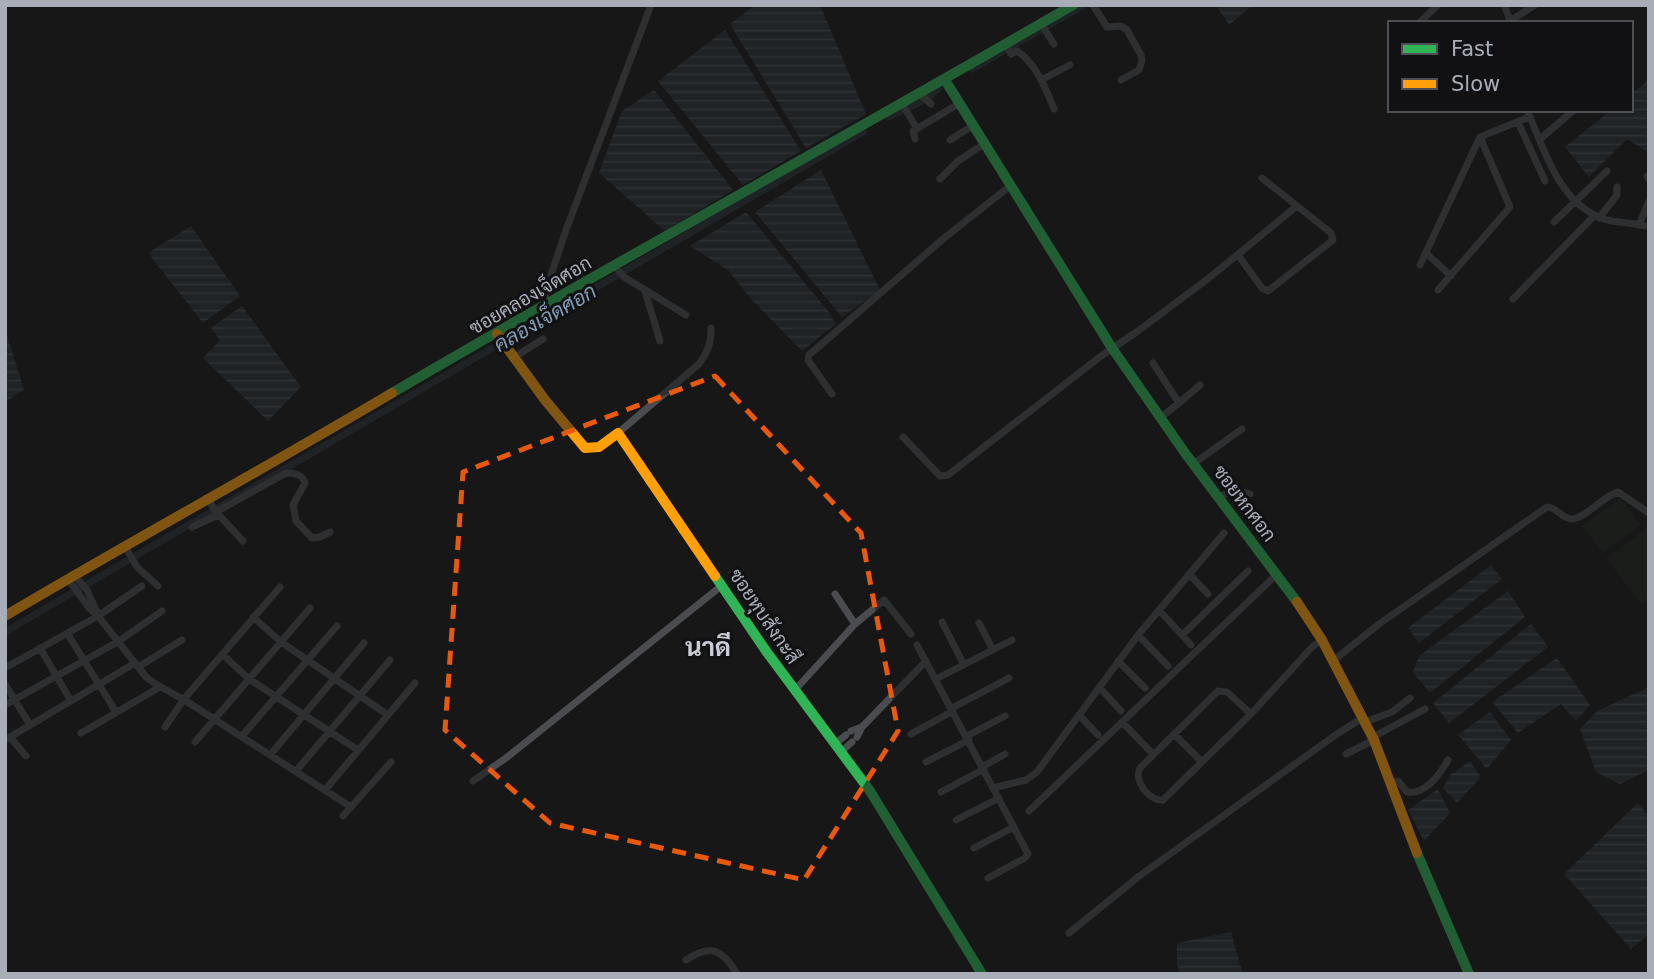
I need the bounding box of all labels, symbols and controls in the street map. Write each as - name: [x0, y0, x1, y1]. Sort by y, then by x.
- legend: [1388, 21, 1633, 112]
- text: Fast: [1451, 37, 1493, 61]
- text: Slow: [1451, 72, 1500, 96]
- street label: ซอยคลองเจ็ดศอก: [465, 251, 595, 339]
- water label: คลองเจ็ดศอก: [489, 278, 601, 358]
- street label: ซอยหกศอก: [1209, 460, 1281, 546]
- street label: ซอยหุบสังกะสี: [724, 564, 806, 669]
- district label: นาดี: [685, 632, 731, 662]

